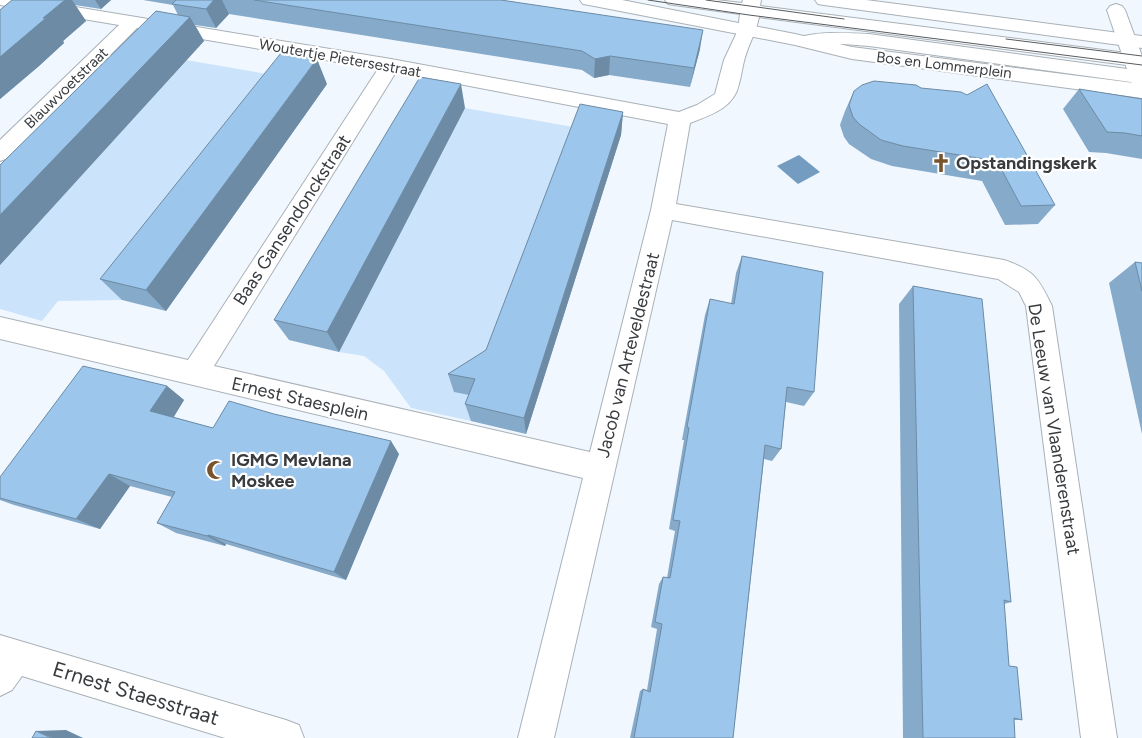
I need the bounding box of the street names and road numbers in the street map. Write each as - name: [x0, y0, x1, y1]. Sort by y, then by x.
- street label: Woutertje Pietersestraat: [257, 35, 423, 81]
- street label: Blauwvoetstraat: [20, 43, 112, 132]
- street label: Bos en Lommerplein: [875, 48, 1013, 82]
- street label: Baas Gansendonckstraat: [229, 130, 356, 310]
- street label: Jacob van Arteveldestraat: [592, 250, 664, 460]
- street label: De Leeuw van Vlaanderenstraat: [1023, 301, 1085, 557]
- street label: Ernest Staesplein: [229, 373, 371, 425]
- street label: Ernest Staesstraat: [50, 656, 222, 730]

